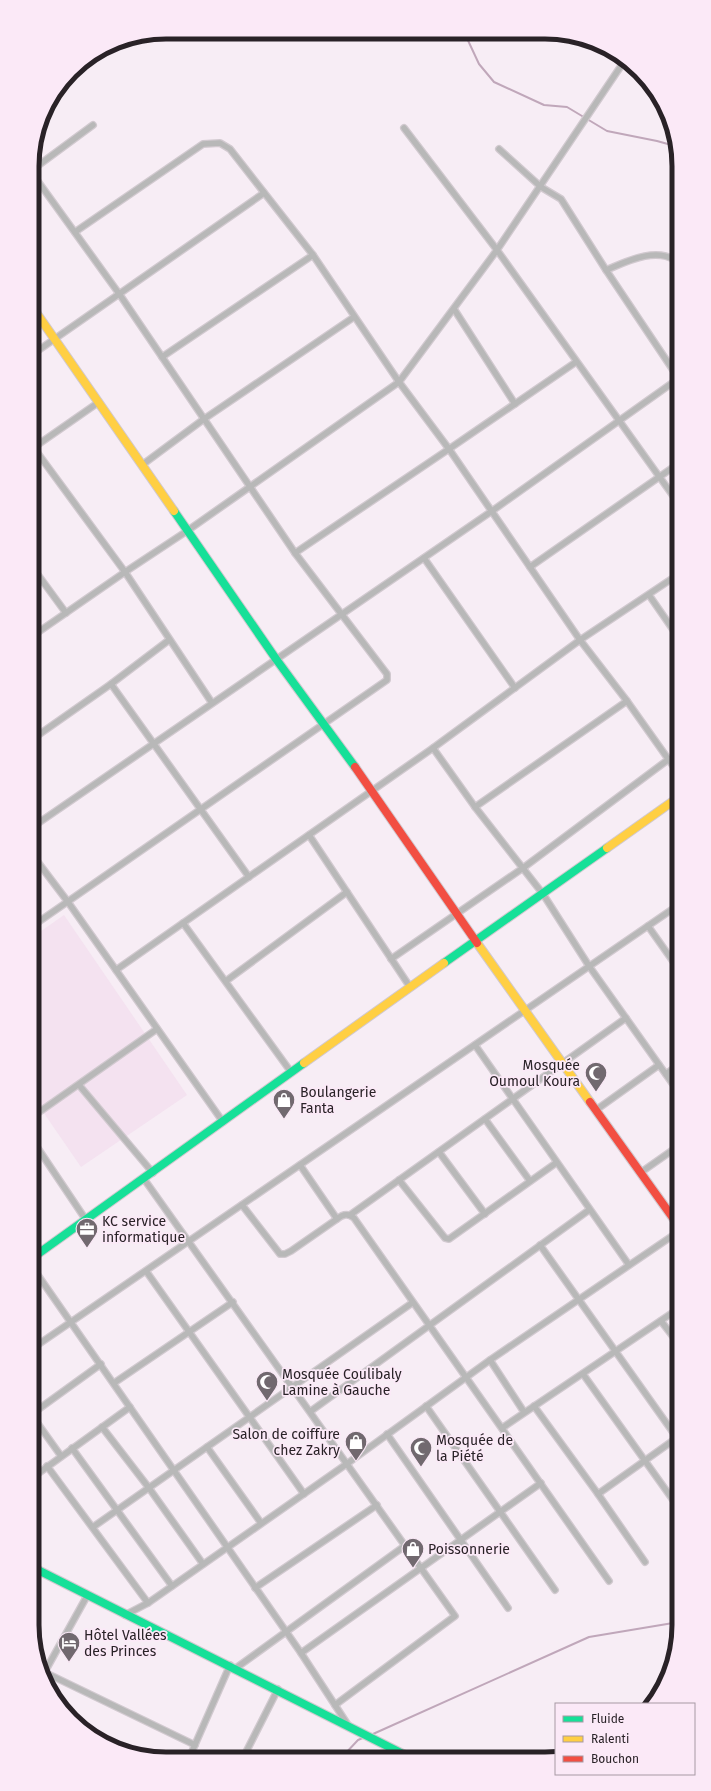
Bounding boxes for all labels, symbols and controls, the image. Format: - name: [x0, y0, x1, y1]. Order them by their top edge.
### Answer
- place label: Mosquée Oumoul Koura: [489, 1057, 580, 1090]
- mosque icon: Mosquée Oumoul Koura: [583, 1060, 609, 1093]
- place label: Boulangerie Fanta: [300, 1084, 376, 1117]
- shop icon: Boulangerie Fanta: [271, 1087, 297, 1120]
- place label: KC service informatique: [102, 1213, 185, 1246]
- office icon: KC service informatique: [74, 1216, 100, 1249]
- place label: Mosquée Coulibaly Lamine à Gauche: [282, 1366, 402, 1399]
- mosque icon: Mosquée Coulibaly Lamine à Gauche: [254, 1369, 280, 1402]
- place label: Salon de coiffure chez Zakry: [232, 1426, 340, 1459]
- shop icon: Salon de coiffure chez Zakry: [343, 1429, 369, 1462]
- place label: Mosquée de la Piété: [436, 1432, 513, 1465]
- mosque icon: Mosquée de la Piété: [408, 1435, 434, 1468]
- shop icon: Poissonnerie: [400, 1536, 426, 1569]
- place label: Poissonnerie: [428, 1541, 510, 1558]
- place label: Hôtel Vallées des Princes: [84, 1627, 167, 1660]
- hotel icon: Hôtel Vallées des Princes: [56, 1630, 82, 1663]
- legend: [555, 1703, 695, 1775]
- text: Fluide: [591, 1712, 624, 1726]
- text: Ralenti: [591, 1732, 629, 1746]
- text: Bouchon: [591, 1752, 639, 1766]

